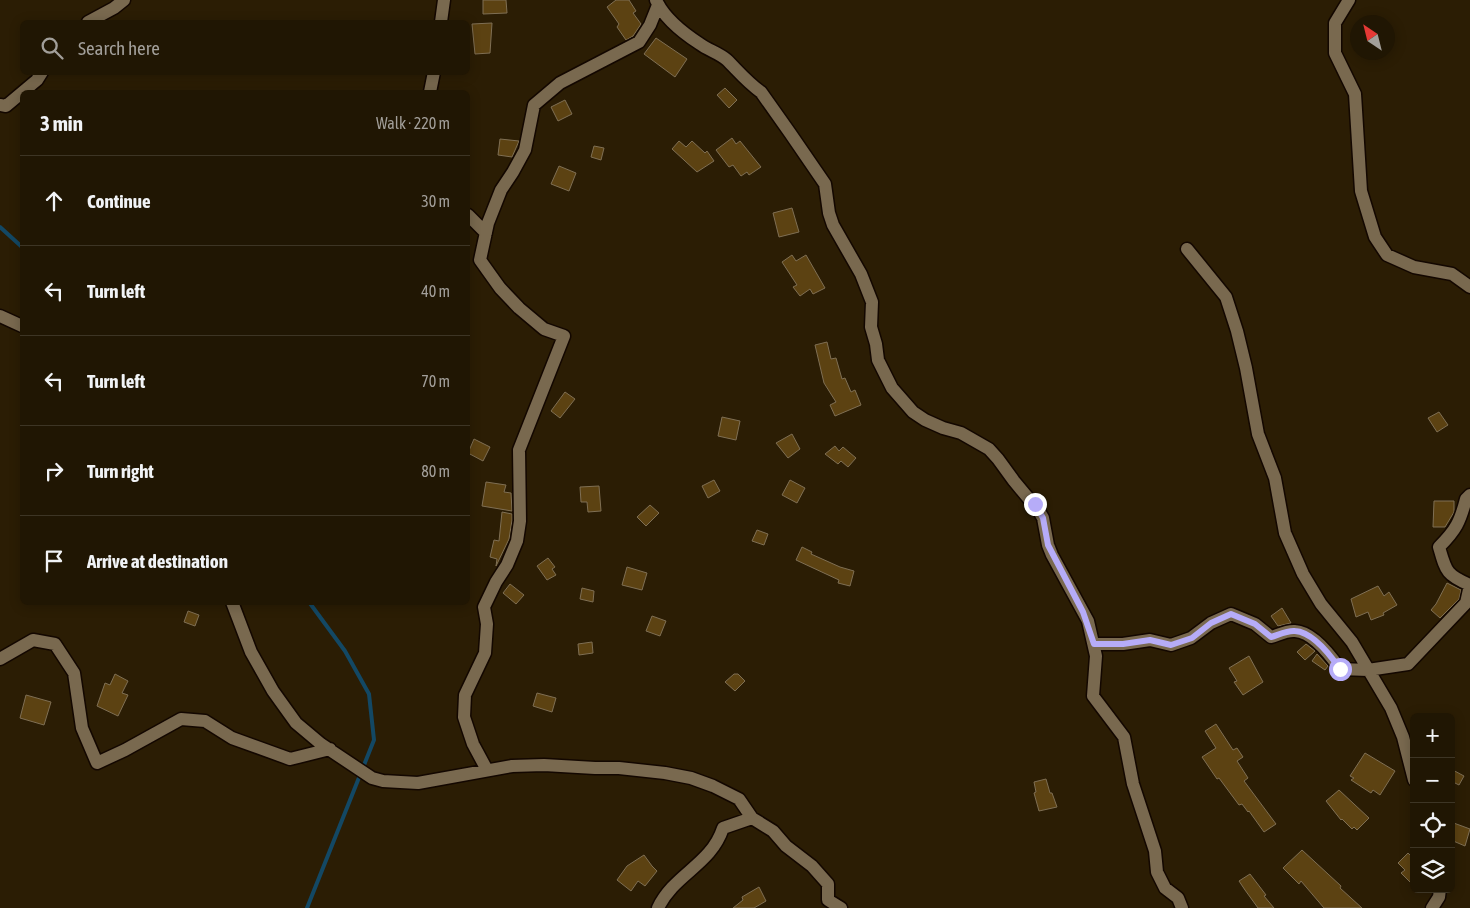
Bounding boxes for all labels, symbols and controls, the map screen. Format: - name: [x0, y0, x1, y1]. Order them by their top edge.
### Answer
- north arrow: [1350, 15, 1395, 60]
- search box: [20, 20, 470, 75]
- icon: search: [38, 34, 66, 62]
- text: Search here: [78, 37, 160, 59]
- text: 3 min: [40, 111, 83, 135]
- text: Walk · 220 m: [376, 114, 450, 132]
- icon: ahead: [40, 187, 68, 215]
- text: Continue: [87, 190, 151, 212]
- text: 30 m: [421, 192, 450, 210]
- icon: left: [40, 277, 68, 305]
- text: Turn left: [87, 280, 145, 302]
- text: 40 m: [421, 282, 450, 300]
- icon: left: [40, 367, 68, 395]
- text: Turn left: [87, 370, 145, 392]
- text: 70 m: [421, 372, 450, 390]
- icon: right: [40, 457, 68, 485]
- text: Turn right: [87, 460, 154, 482]
- text: 80 m: [421, 462, 450, 480]
- route end: [1024, 493, 1047, 516]
- icon: arrive: [40, 547, 68, 575]
- text: Arrive at destination: [87, 550, 228, 572]
- route start: [1329, 658, 1352, 681]
- map controls: [1410, 713, 1455, 893]
- button: +: [1410, 713, 1455, 758]
- button: −: [1410, 758, 1455, 803]
- button: locate: [1410, 803, 1455, 848]
- button: layers: [1410, 848, 1455, 893]

